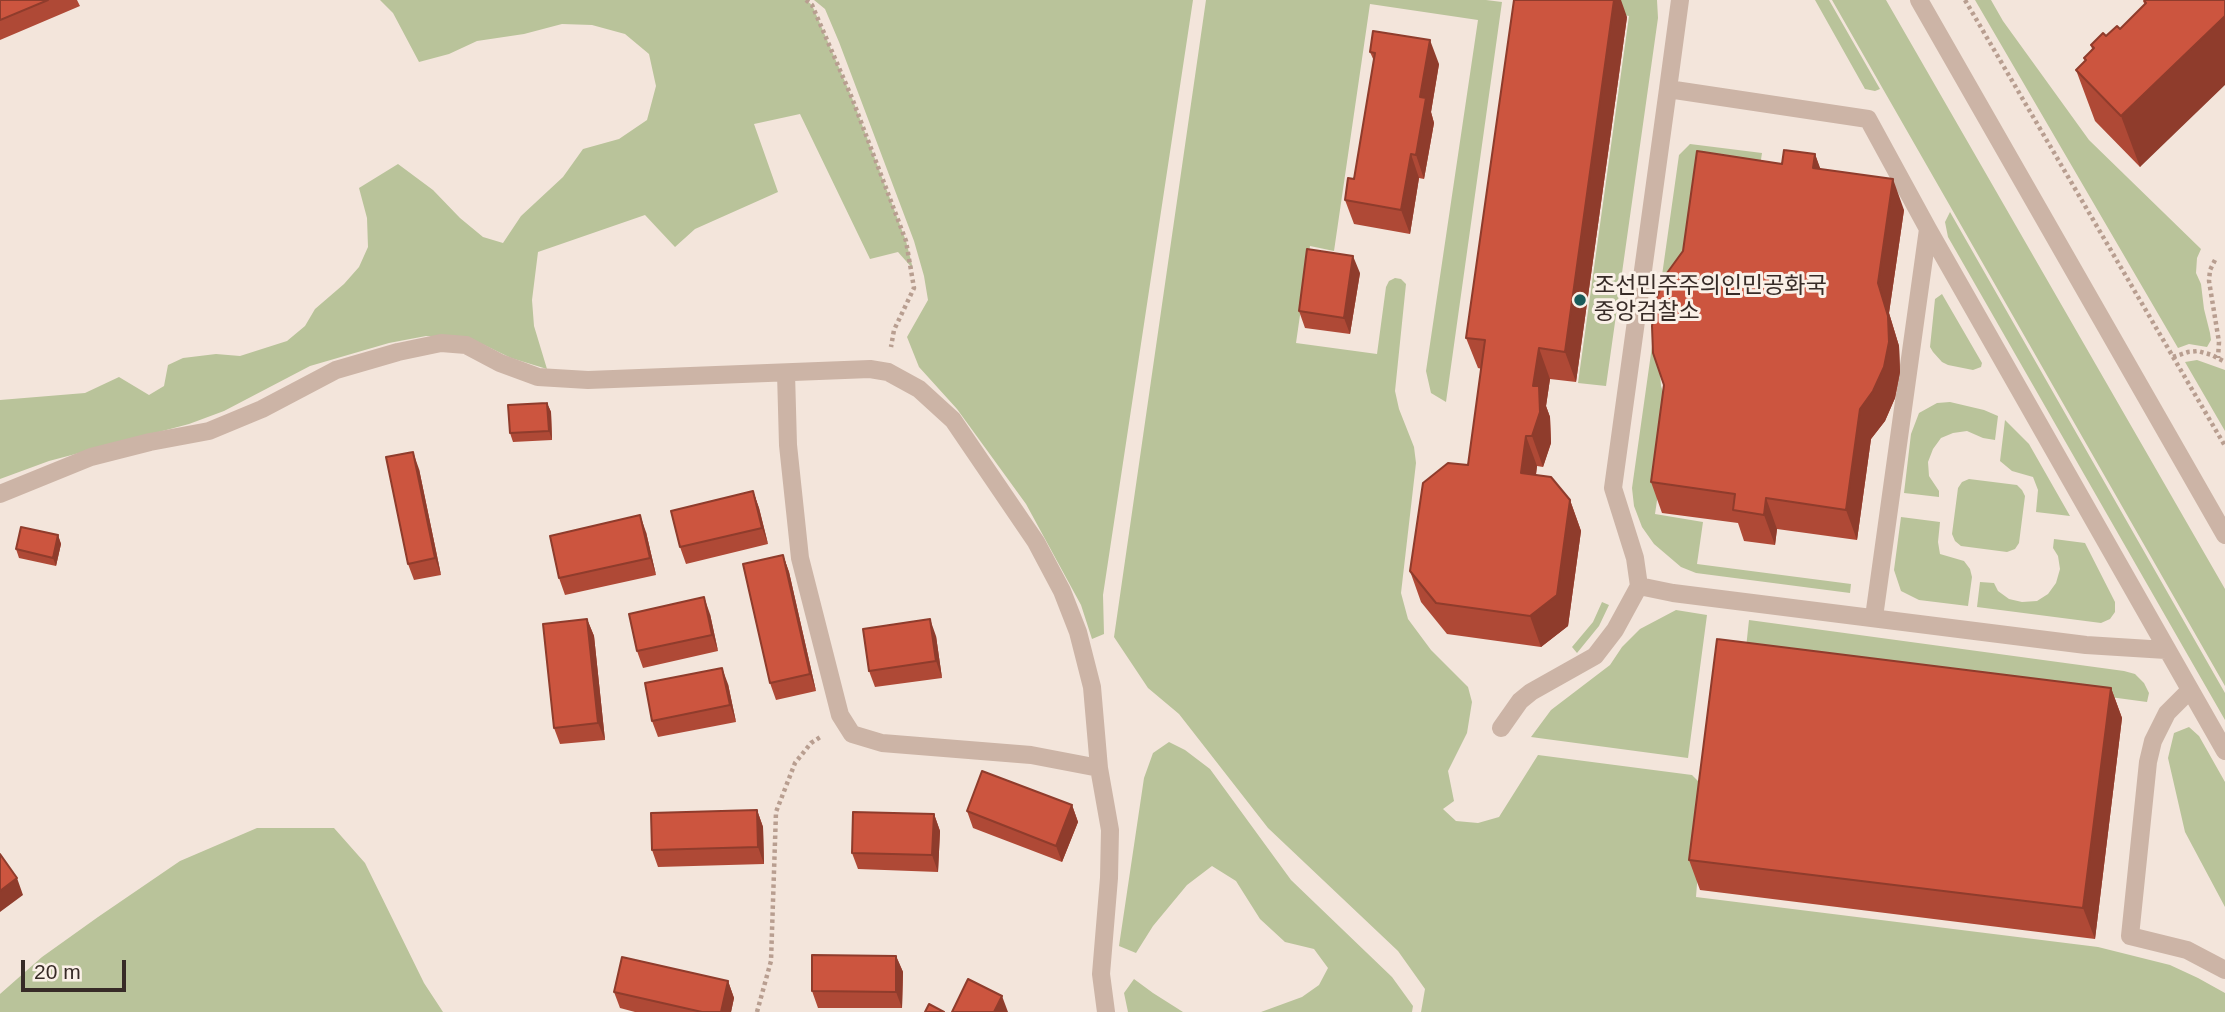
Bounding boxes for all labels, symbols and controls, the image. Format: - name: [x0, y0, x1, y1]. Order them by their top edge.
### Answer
- place label: 조선민주주의인민공화국 중앙검찰소: [1594, 273, 1827, 327]
- marker: 조선민주주의인민공화국 중앙검찰소: [1572, 292, 1588, 308]
- scale bar: [24, 946, 130, 990]
- text: 20 m: [34, 960, 81, 983]

